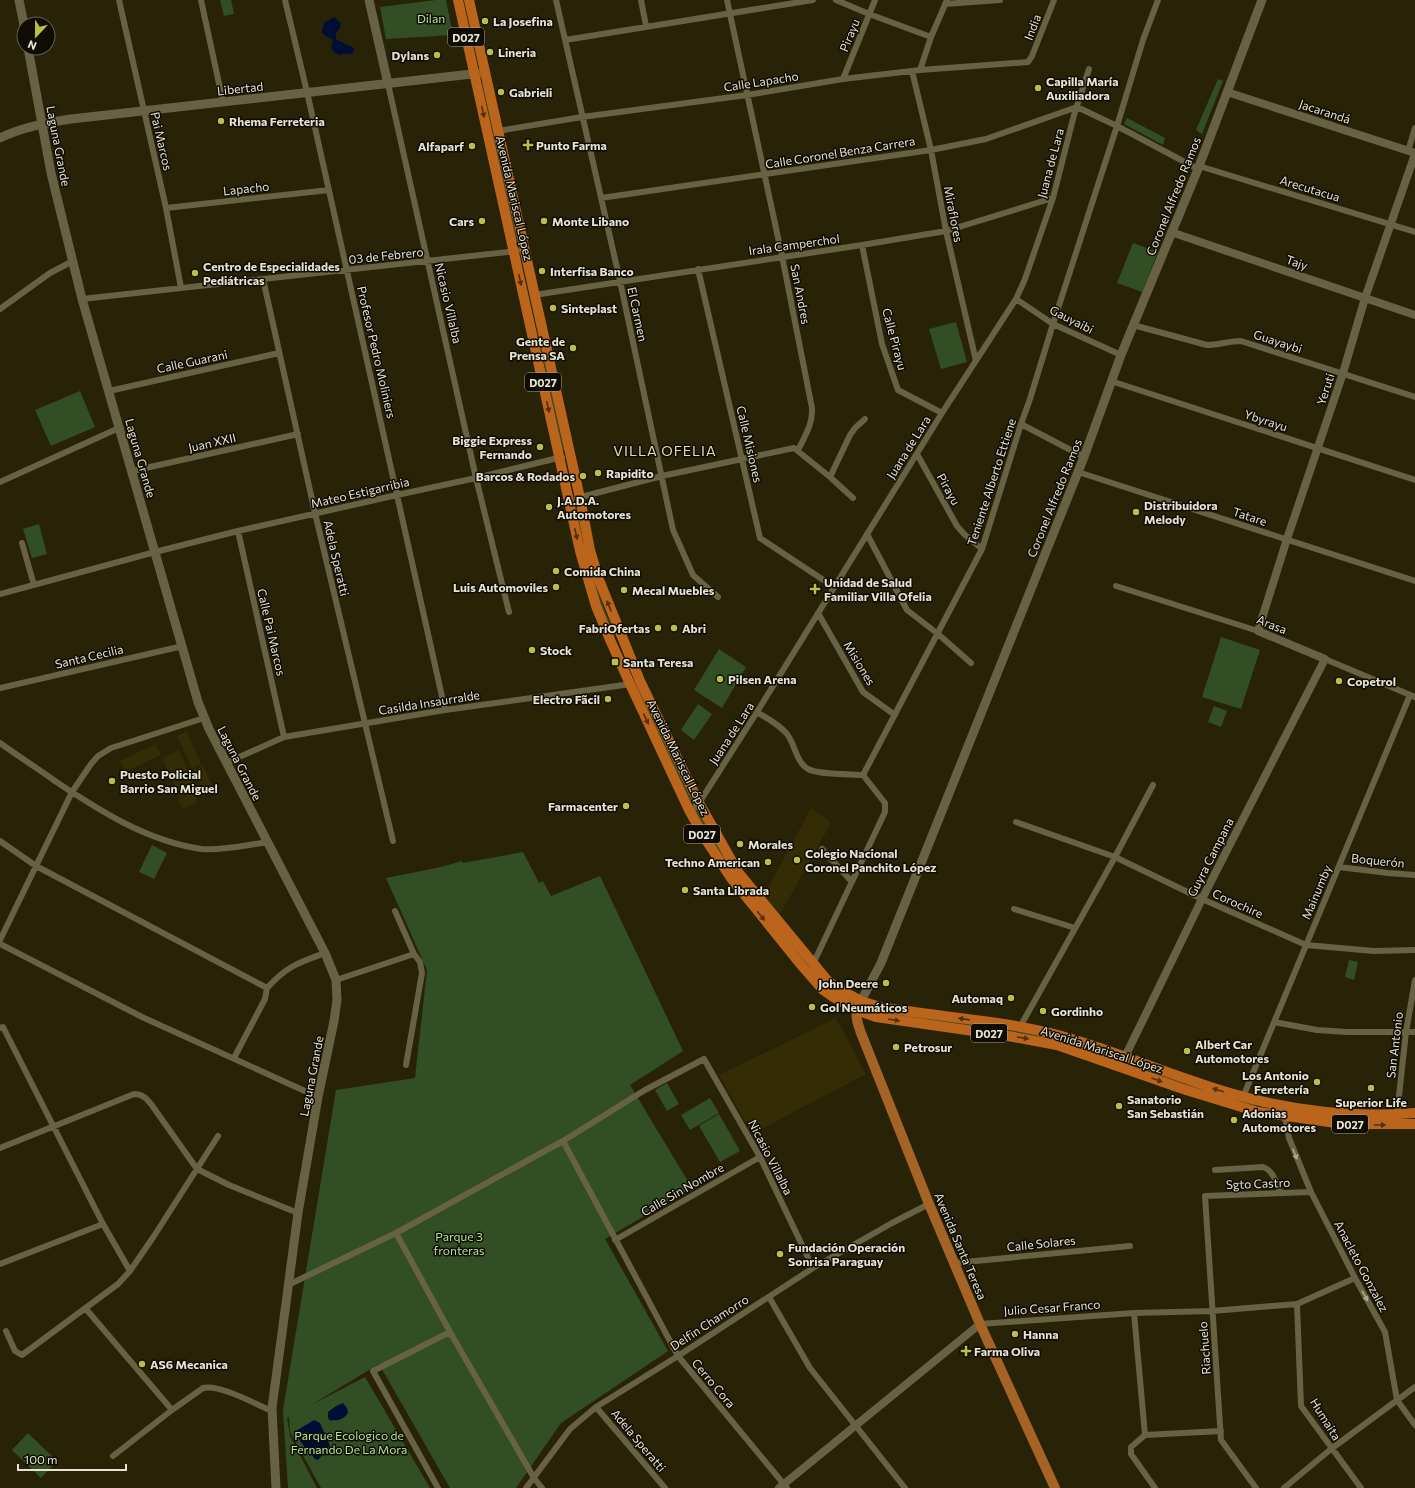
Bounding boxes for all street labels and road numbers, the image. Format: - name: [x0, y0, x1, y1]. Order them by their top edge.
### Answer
- street label: India: [1021, 12, 1043, 42]
- street label: Pirayu: [836, 16, 862, 54]
- road number: D027: [448, 28, 484, 46]
- street label: Calle Lapacho: [723, 68, 799, 94]
- street label: Libertad: [216, 79, 264, 97]
- street label: Jacarandá: [1297, 96, 1352, 127]
- street label: Laguna Grande: [44, 105, 74, 187]
- street label: Pai Marcos: [148, 110, 176, 172]
- street label: Juana de Lara: [1034, 127, 1067, 200]
- street label: Calle Coronel Benza Carrera: [764, 133, 916, 171]
- street label: Avenida Mariscal López: [494, 134, 536, 262]
- street label: Coronel Alfredo Ramos: [1143, 135, 1203, 257]
- street label: Arecutacua: [1278, 172, 1342, 204]
- street label: Lapacho: [222, 179, 270, 197]
- street label: Miraflores: [942, 185, 966, 243]
- street label: Irala Camperchol: [748, 231, 840, 257]
- street label: 03 de Febrero: [348, 244, 424, 266]
- street label: Tajy: [1284, 252, 1310, 272]
- street label: Nicasio Villalba: [433, 261, 465, 345]
- street label: San Andres: [788, 263, 814, 325]
- street label: Profesor Pedro Moliniers: [355, 284, 399, 420]
- street label: El Carmen: [625, 285, 651, 343]
- street label: Gauyaibi: [1048, 302, 1096, 336]
- street label: Calle Pirayu: [880, 306, 910, 372]
- street label: Guayaybi: [1252, 327, 1304, 355]
- street label: Calle Guarani: [155, 347, 229, 375]
- street label: Yeruti: [1313, 371, 1337, 407]
- road number: D027: [525, 373, 561, 391]
- street label: Calle Misiones: [734, 404, 766, 484]
- street label: Ybyrayu: [1243, 406, 1289, 434]
- street label: Juana de Lara: [883, 413, 934, 482]
- street label: Laguna Grande: [123, 417, 159, 499]
- street label: Teniente Alberto Ettiene: [964, 417, 1018, 547]
- street label: Juan XXII: [187, 430, 237, 455]
- street label: Coronel Alfredo Ramos: [1024, 437, 1084, 559]
- street label: Pirayu: [935, 471, 963, 507]
- street label: Mateo Estigarribia: [309, 474, 411, 510]
- street label: Tatare: [1231, 504, 1269, 528]
- street label: Adela Speratti: [321, 519, 353, 597]
- street label: Calle Pai Marcos: [255, 587, 289, 677]
- street label: Arasa: [1255, 612, 1289, 636]
- street label: Misiones: [841, 638, 879, 688]
- street label: Santa Cecilia: [53, 641, 125, 671]
- street label: Casilda Insaurralde: [377, 687, 481, 717]
- street label: Avenida Mariscal López: [645, 697, 713, 817]
- street label: Juana de Lara: [706, 699, 757, 767]
- street label: Laguna Grande: [215, 723, 265, 803]
- street label: Guyra Campana: [1184, 815, 1236, 899]
- road number: D027: [684, 825, 720, 843]
- street label: Boquerón: [1351, 850, 1405, 870]
- street label: Mainumby: [1298, 863, 1334, 921]
- street label: Corochire: [1211, 886, 1265, 920]
- street label: San Antonio: [1383, 1011, 1405, 1079]
- street label: Avenida Mariscal López: [1039, 1023, 1165, 1075]
- road number: D027: [971, 1024, 1007, 1042]
- street label: Laguna Grande: [296, 1035, 326, 1117]
- road number: D027: [1332, 1115, 1368, 1133]
- street label: Nicasio Villalba: [746, 1117, 796, 1197]
- street label: Calle Sin Nombre: [638, 1160, 726, 1218]
- street label: Sgto Castro: [1226, 1175, 1290, 1191]
- street label: Avenida Santa Teresa: [932, 1190, 990, 1302]
- street label: Anacleto Gonzalez: [1332, 1218, 1392, 1314]
- street label: Calle Solares: [1006, 1232, 1076, 1254]
- street label: Delfin Chamorro: [667, 1291, 751, 1353]
- street label: Julio Cesar Franco: [1003, 1297, 1101, 1318]
- street label: Riachuelo: [1195, 1321, 1213, 1375]
- street label: Cerro Cora: [689, 1356, 739, 1410]
- street label: Humaita: [1308, 1395, 1344, 1443]
- street label: Adela Speratti: [609, 1406, 669, 1474]

